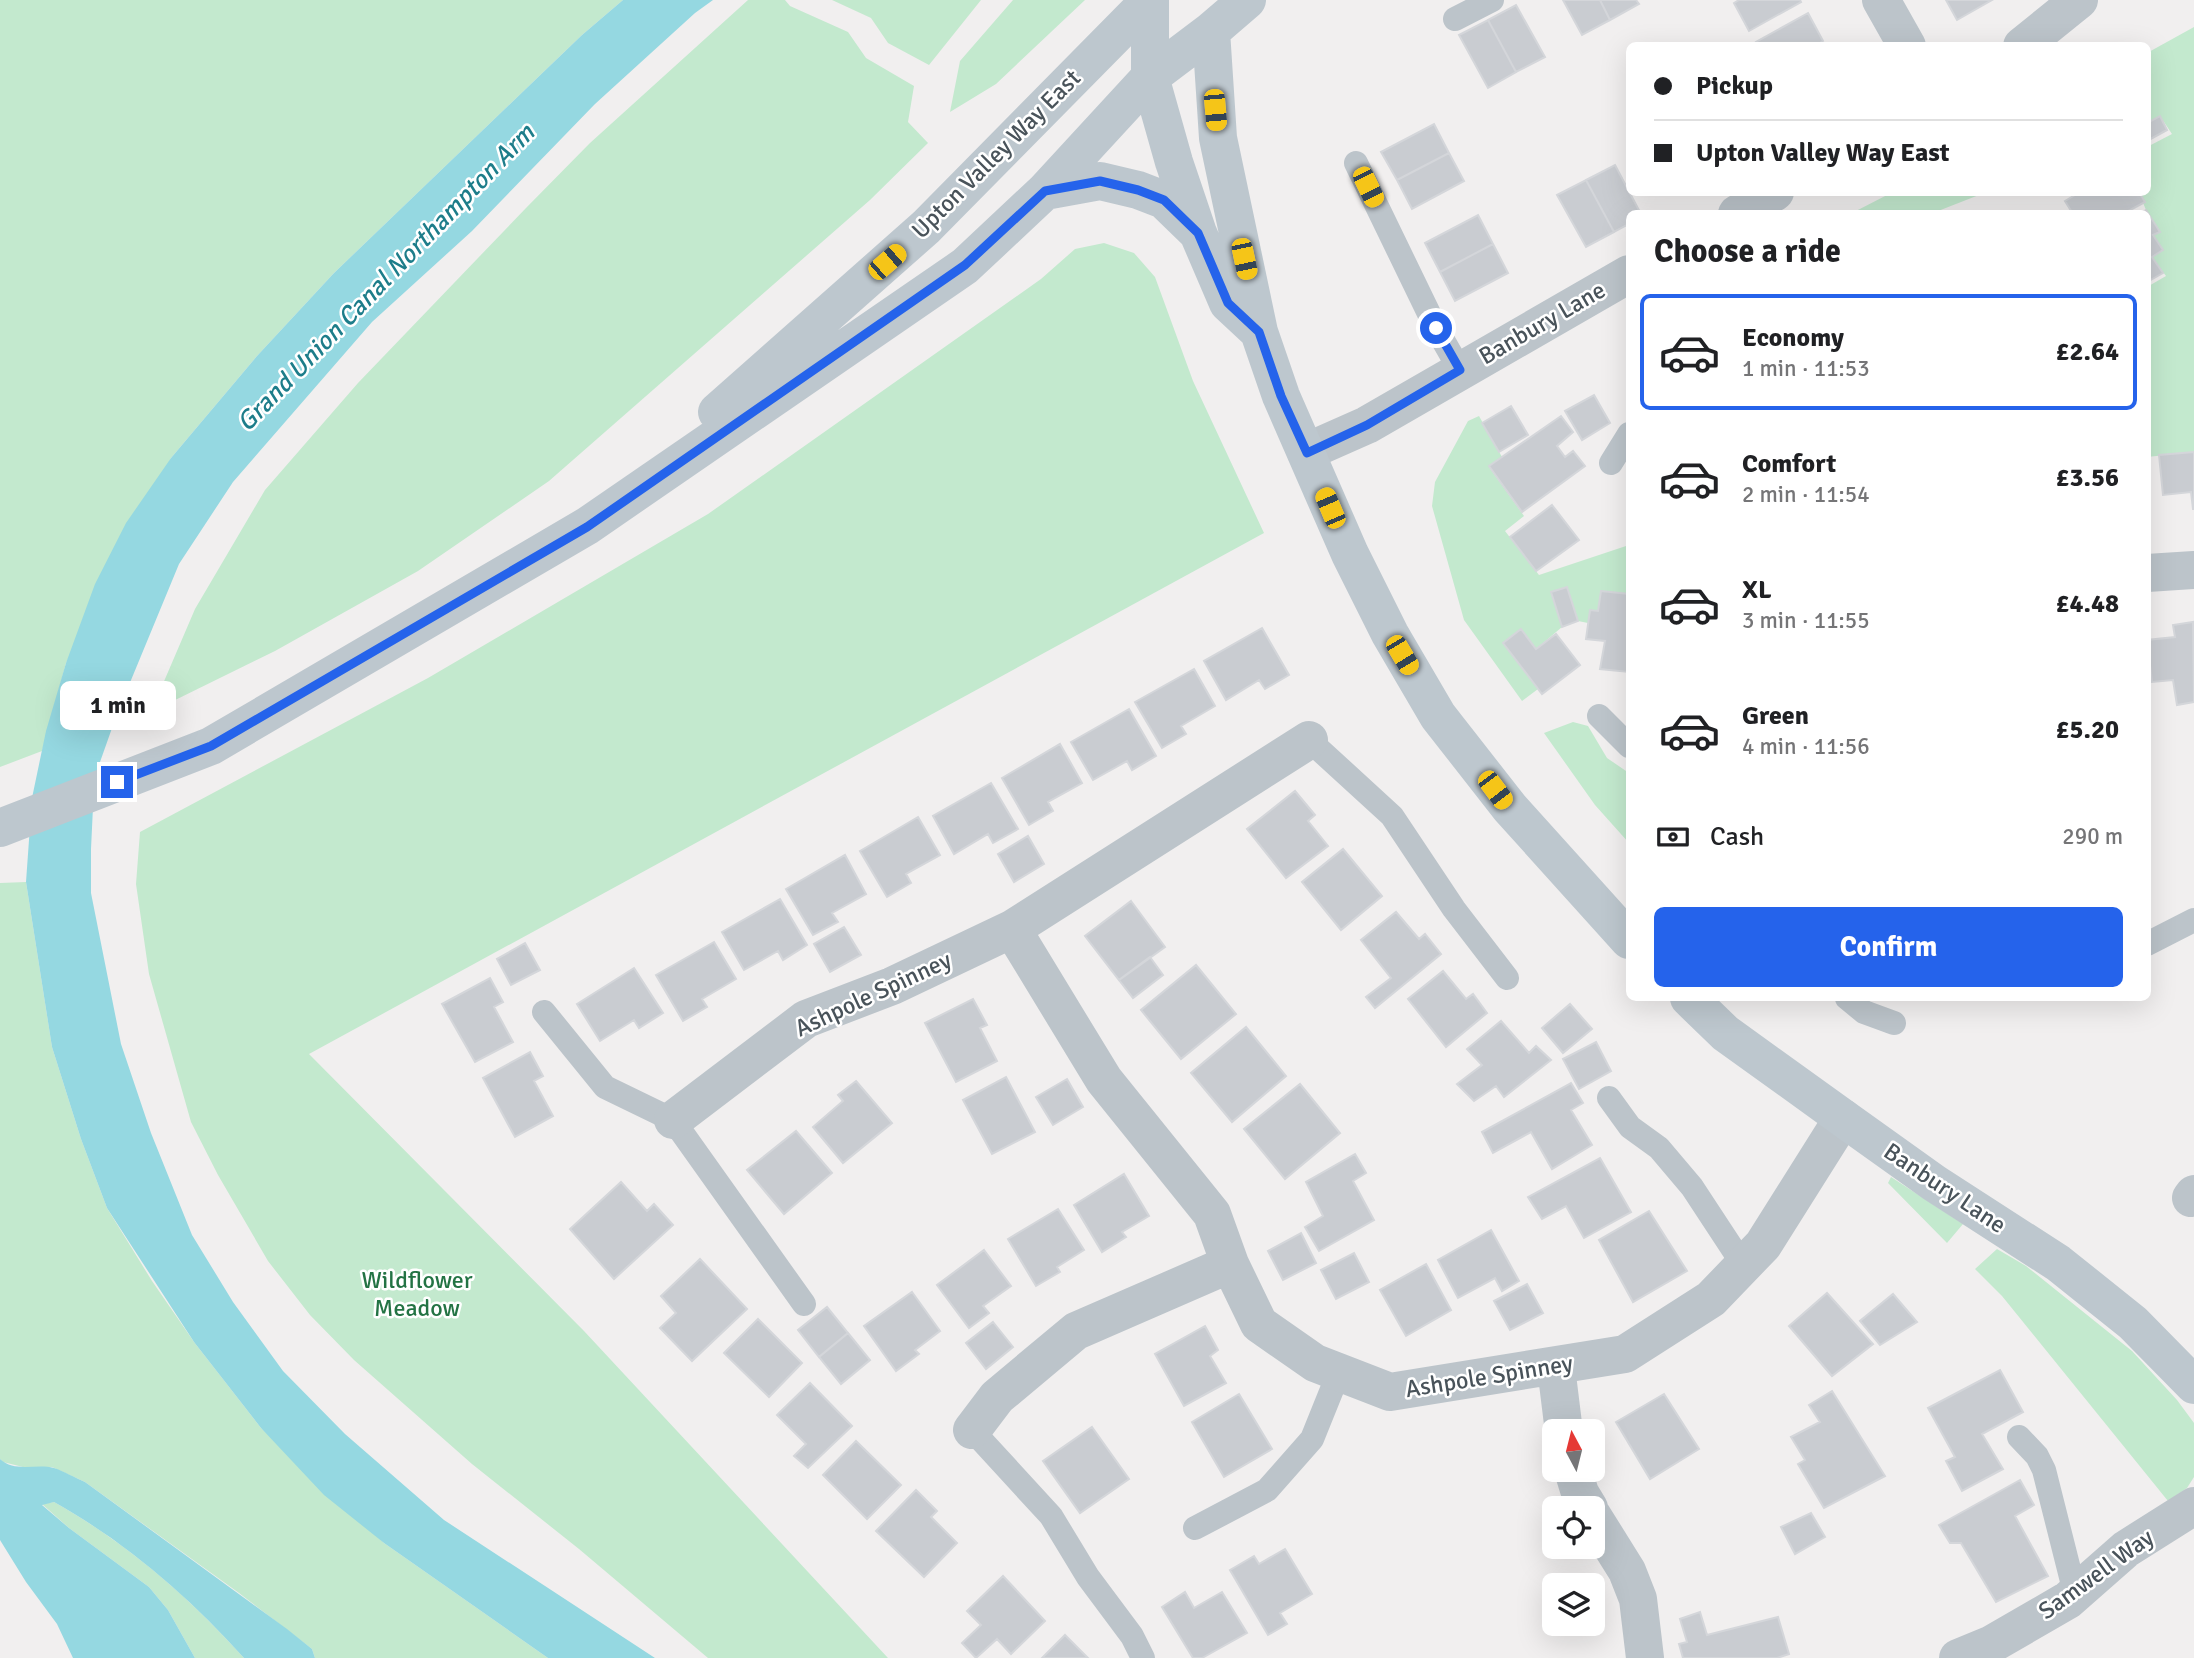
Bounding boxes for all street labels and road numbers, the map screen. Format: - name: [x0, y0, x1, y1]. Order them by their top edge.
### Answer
- street label: Upton Valley Way East: [905, 63, 1087, 245]
- street label: Banbury Lane: [1473, 275, 1611, 371]
- street label: Ashpole Spinney: [790, 945, 956, 1043]
- street label: Banbury Lane: [1878, 1136, 2012, 1240]
- street label: Ashpole Spinney: [1403, 1348, 1575, 1404]
- street label: Samwell Way: [2033, 1522, 2159, 1626]

